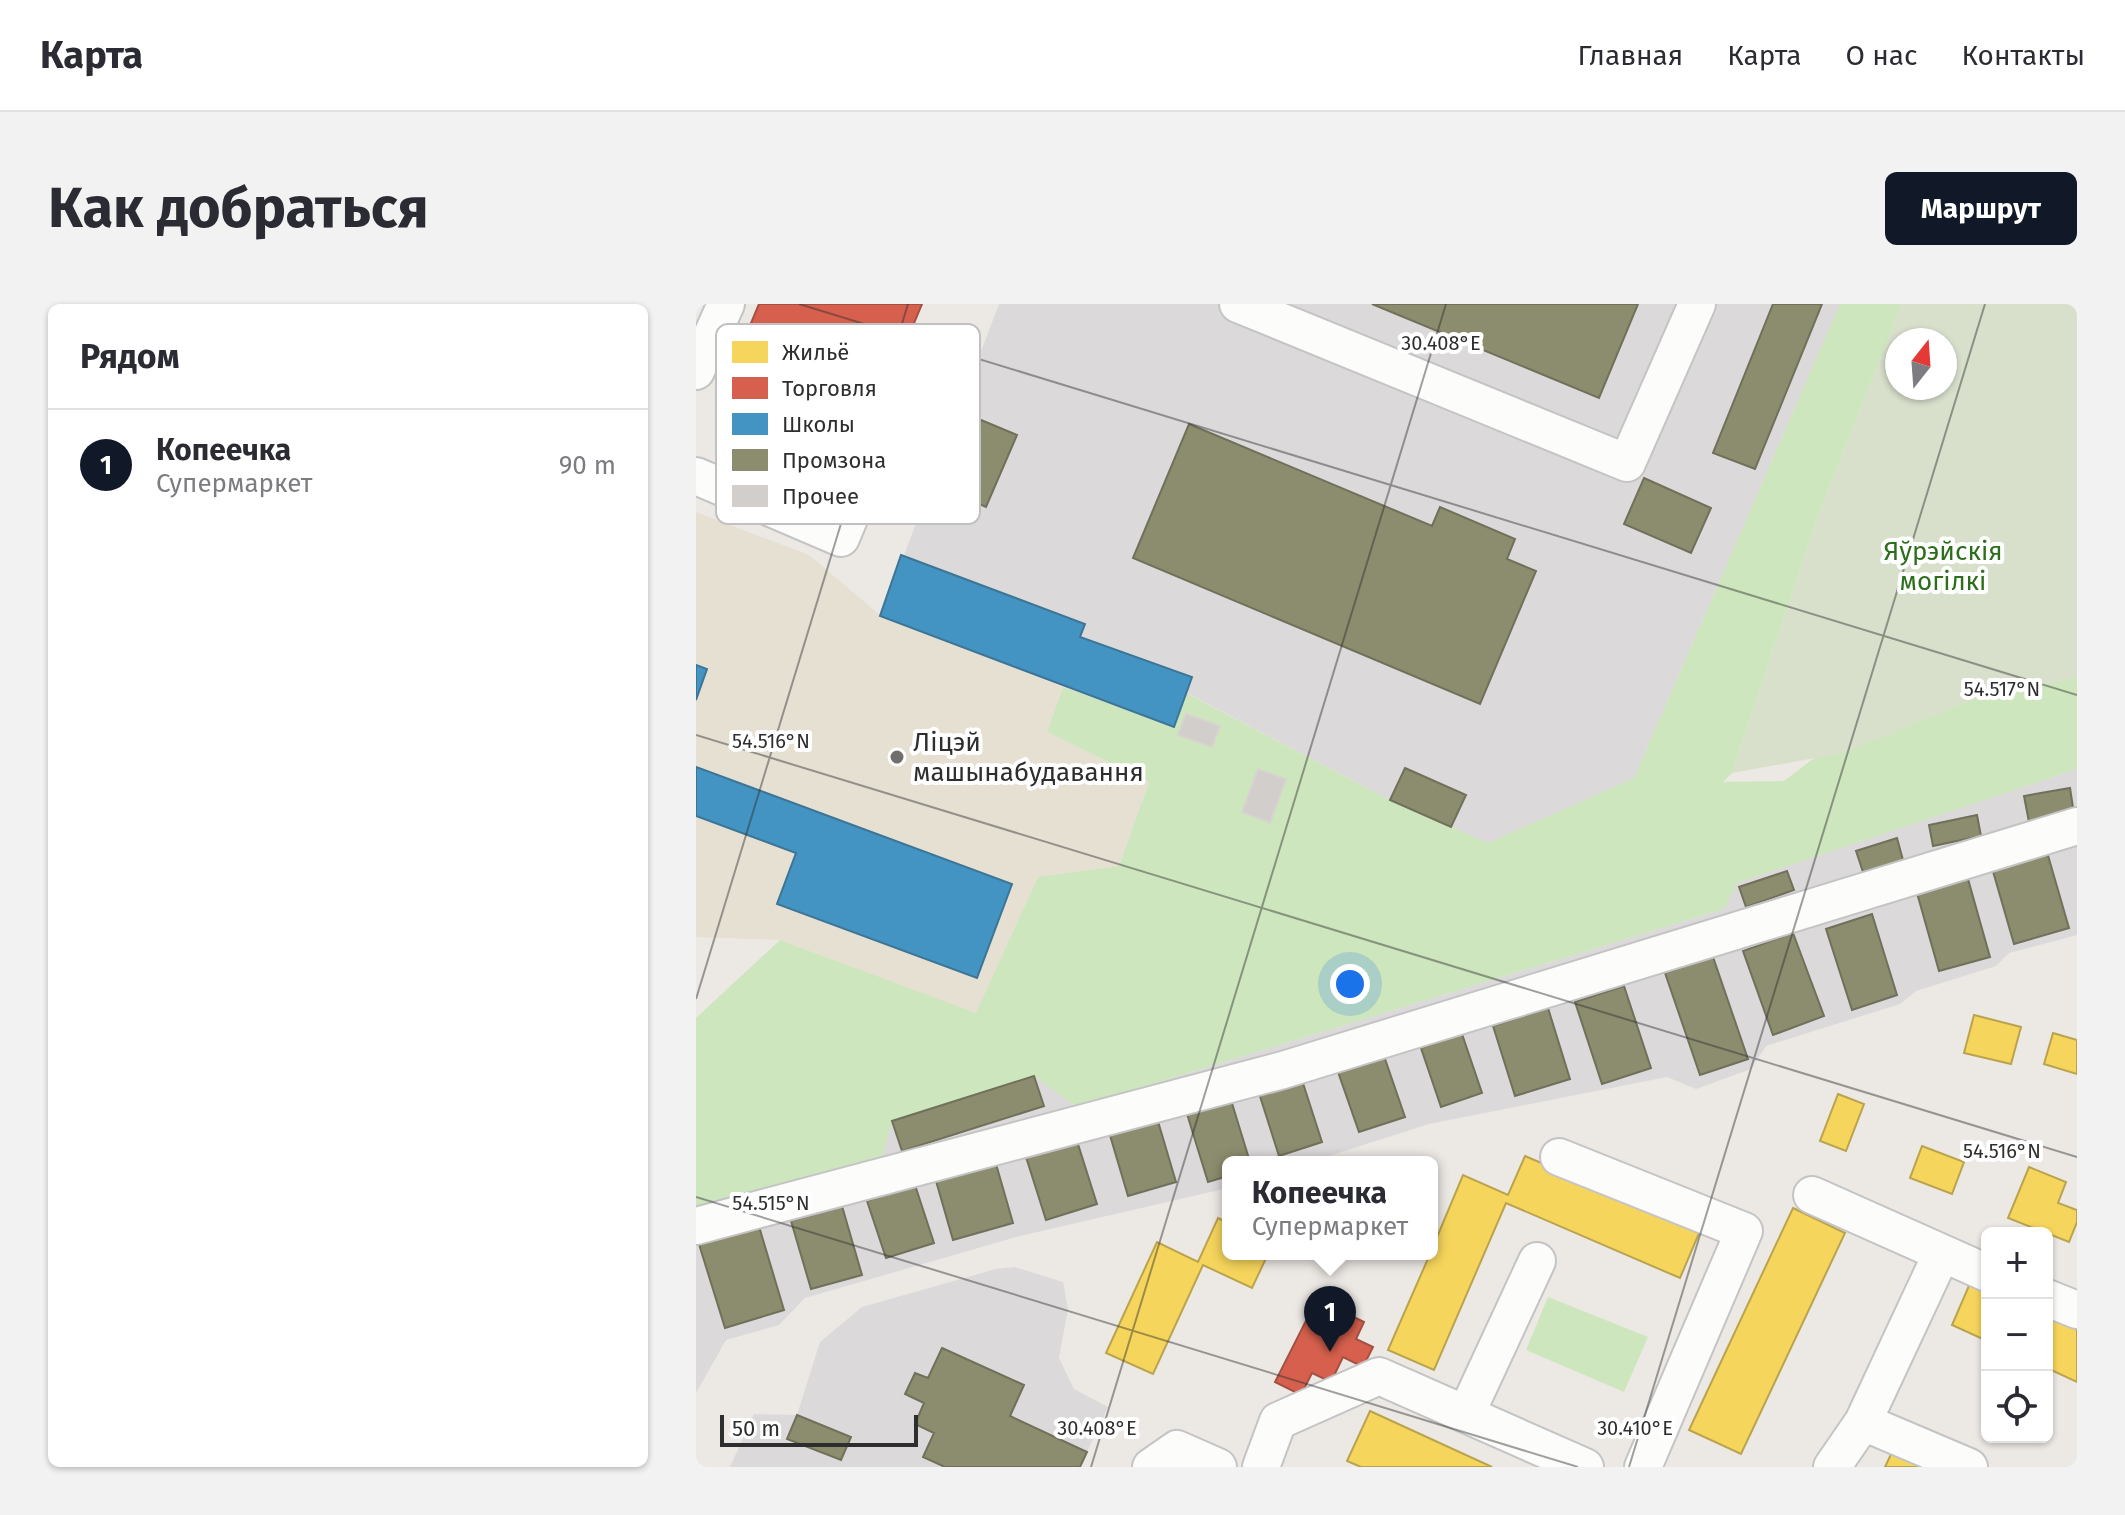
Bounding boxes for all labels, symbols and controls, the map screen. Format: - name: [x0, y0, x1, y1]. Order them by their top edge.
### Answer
- text: Карта: [40, 32, 143, 78]
- text: Главная: [1577, 39, 1683, 72]
- text: Карта: [1727, 39, 1801, 72]
- text: О нас: [1845, 39, 1917, 72]
- text: Контакты: [1961, 39, 2085, 72]
- button: Маршрут: [1885, 172, 2077, 245]
- text: Как добраться: [48, 175, 429, 242]
- legend: [716, 324, 980, 524]
- north arrow: [1885, 328, 1957, 400]
- text: 30.408°E: [1401, 331, 1481, 355]
- text: Рядом: [80, 336, 179, 377]
- text: Жильё: [782, 339, 849, 366]
- text: Торговля: [782, 375, 877, 402]
- text: Школы: [782, 411, 855, 438]
- text: Копеечка: [156, 432, 291, 468]
- text: Промзона: [782, 447, 886, 474]
- text: 1: [100, 450, 112, 481]
- text: 90 m: [559, 450, 616, 481]
- text: Супермаркет: [156, 468, 313, 499]
- text: Прочее: [782, 483, 859, 510]
- park label: Яўрэйскія могілкі: [1883, 536, 2003, 597]
- text: 54.517°N: [1964, 677, 2040, 701]
- place label: Ліцэй машынабудавання: [913, 727, 1144, 788]
- text: 54.516°N: [732, 729, 810, 753]
- marker: Ліцэй машынабудавання: [888, 748, 906, 766]
- your location: [1330, 964, 1370, 1004]
- text: 54.516°N: [1963, 1139, 2041, 1163]
- popup: [1222, 1156, 1438, 1260]
- text: Копеечка: [1252, 1175, 1387, 1211]
- text: 54.515°N: [732, 1191, 810, 1215]
- text: Супермаркет: [1252, 1211, 1408, 1242]
- map controls: [1981, 1227, 2053, 1443]
- button: +: [1981, 1227, 2053, 1299]
- pin: 1: [1304, 1286, 1356, 1352]
- button: −: [1981, 1299, 2053, 1371]
- button: locate: [1981, 1371, 2053, 1443]
- scale bar: [720, 1411, 918, 1447]
- text: 50 m: [732, 1415, 780, 1442]
- text: 30.408°E: [1057, 1416, 1137, 1440]
- text: 30.410°E: [1597, 1416, 1673, 1440]

